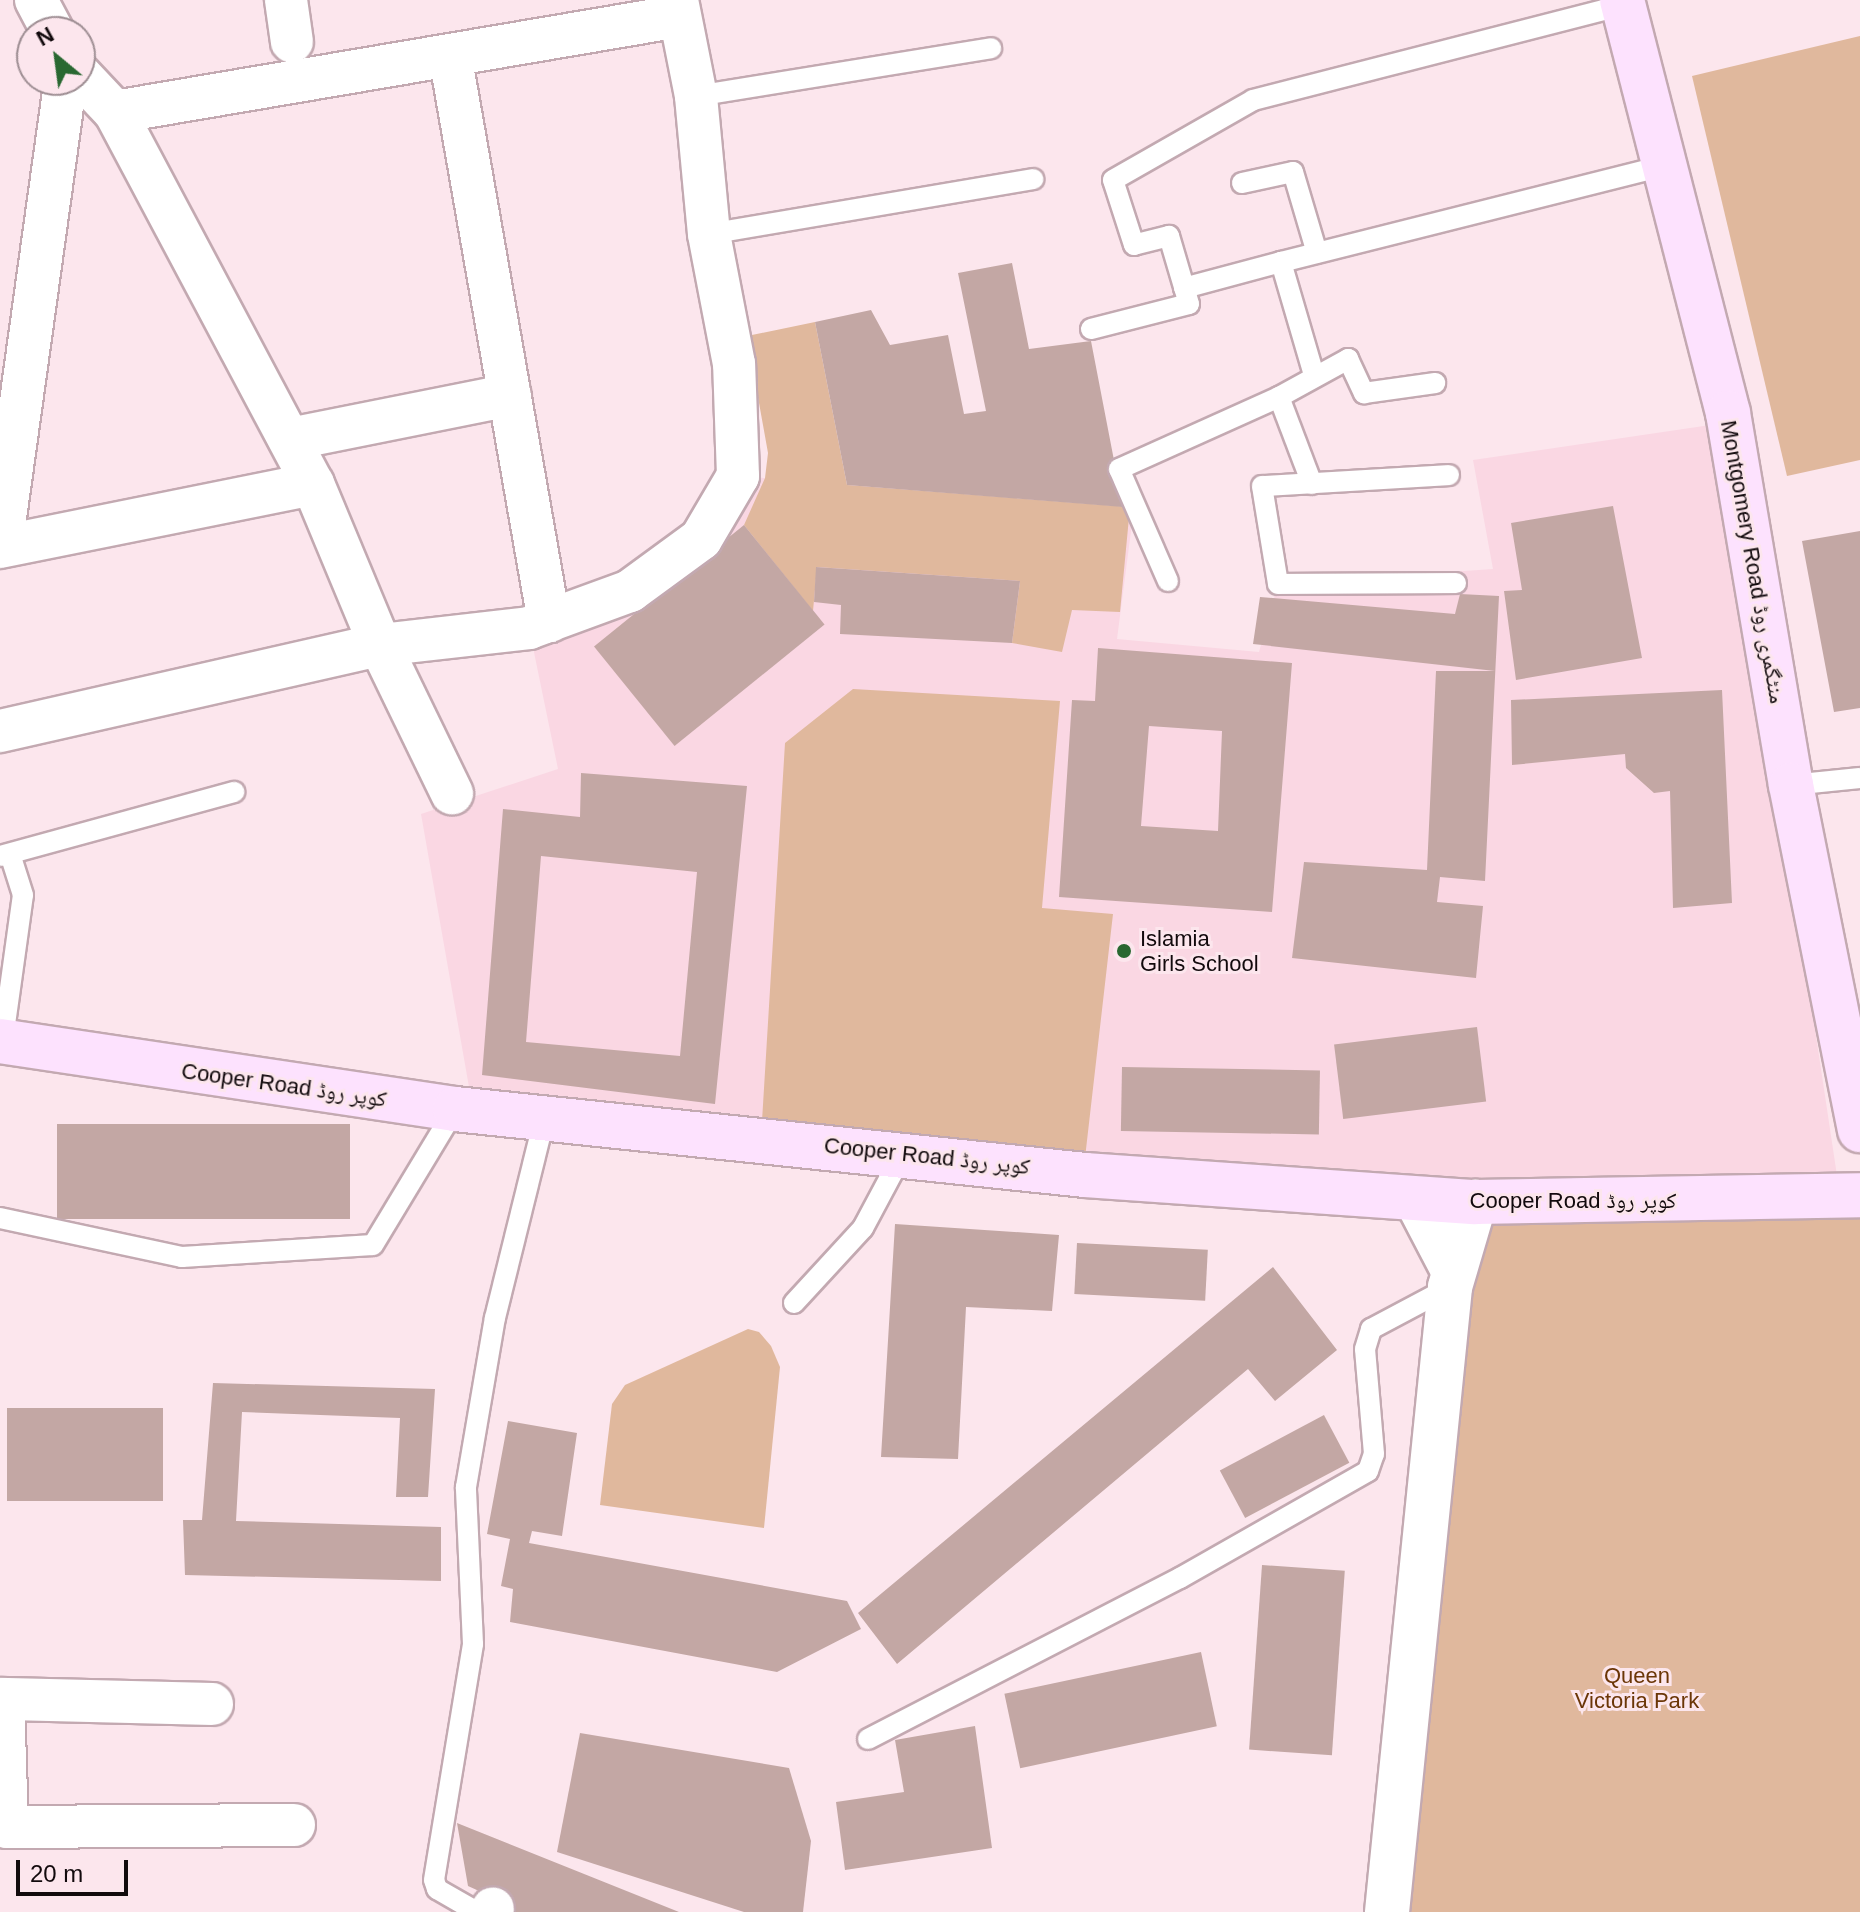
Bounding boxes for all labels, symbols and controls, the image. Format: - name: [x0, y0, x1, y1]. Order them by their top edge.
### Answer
- north arrow: [16, 16, 96, 96]
- text: N: [32, 22, 58, 51]
- street label: Montgomery Road منٹگمری روڈ: [1715, 418, 1791, 706]
- place label: Islamia Girls School: [1140, 925, 1259, 976]
- marker: Islamia Girls School: [1115, 942, 1133, 960]
- street label: Cooper Road کوپر روڈ: [180, 1058, 388, 1112]
- street label: Cooper Road کوپر روڈ: [823, 1132, 1031, 1180]
- street label: Cooper Road کوپر روڈ: [1470, 1188, 1676, 1214]
- park label: Queen Victoria Park: [1575, 1662, 1699, 1714]
- scale bar: [20, 1844, 132, 1894]
- text: 20 m: [30, 1860, 83, 1887]

